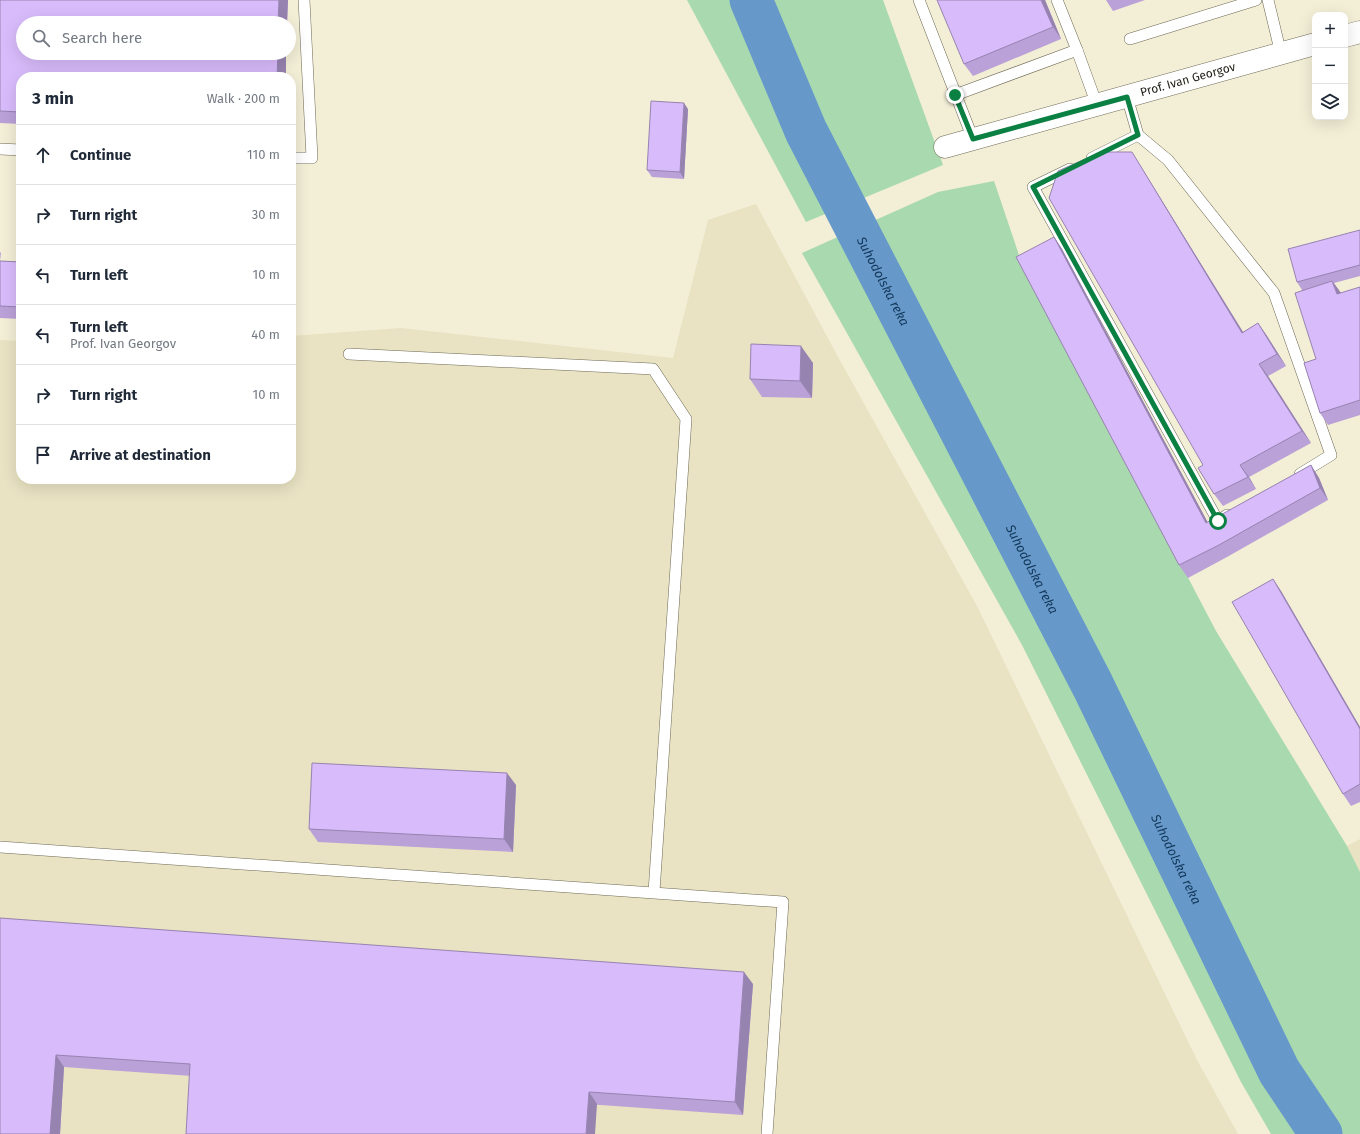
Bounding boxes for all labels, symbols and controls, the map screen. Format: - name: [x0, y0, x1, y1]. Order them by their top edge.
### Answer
- map controls: [1312, 12, 1348, 120]
- button: +: [1312, 12, 1348, 48]
- search box: [16, 16, 296, 60]
- icon: search: [30, 27, 52, 49]
- text: Search here: [62, 29, 142, 47]
- button: −: [1312, 48, 1348, 84]
- street label: Prof. Ivan Georgov: [1139, 59, 1237, 99]
- button: layers: [1312, 84, 1348, 120]
- route end: [946, 86, 964, 104]
- text: 3 min: [32, 88, 74, 109]
- text: Walk · 200 m: [207, 91, 280, 106]
- icon: ahead: [32, 144, 54, 166]
- text: Continue: [70, 146, 131, 164]
- text: 110 m: [247, 147, 280, 162]
- icon: right: [32, 204, 54, 226]
- text: Turn right: [70, 206, 137, 224]
- text: 30 m: [252, 207, 280, 222]
- water label: Suhodolska reka: [854, 233, 913, 328]
- icon: left: [32, 264, 54, 286]
- text: Turn left: [70, 266, 128, 284]
- text: 10 m: [253, 267, 280, 282]
- text: Turn left: [70, 318, 128, 336]
- icon: left: [32, 324, 54, 346]
- text: 40 m: [251, 327, 280, 342]
- text: Prof. Ivan Georgov: [70, 336, 176, 351]
- icon: right: [32, 384, 54, 406]
- text: Turn right: [70, 386, 137, 404]
- text: 10 m: [253, 387, 280, 402]
- icon: arrive: [32, 444, 54, 466]
- text: Arrive at destination: [70, 446, 211, 464]
- route start: [1209, 512, 1227, 530]
- water label: Suhodolska reka: [1003, 521, 1062, 616]
- water label: Suhodolska reka: [1148, 811, 1205, 906]

